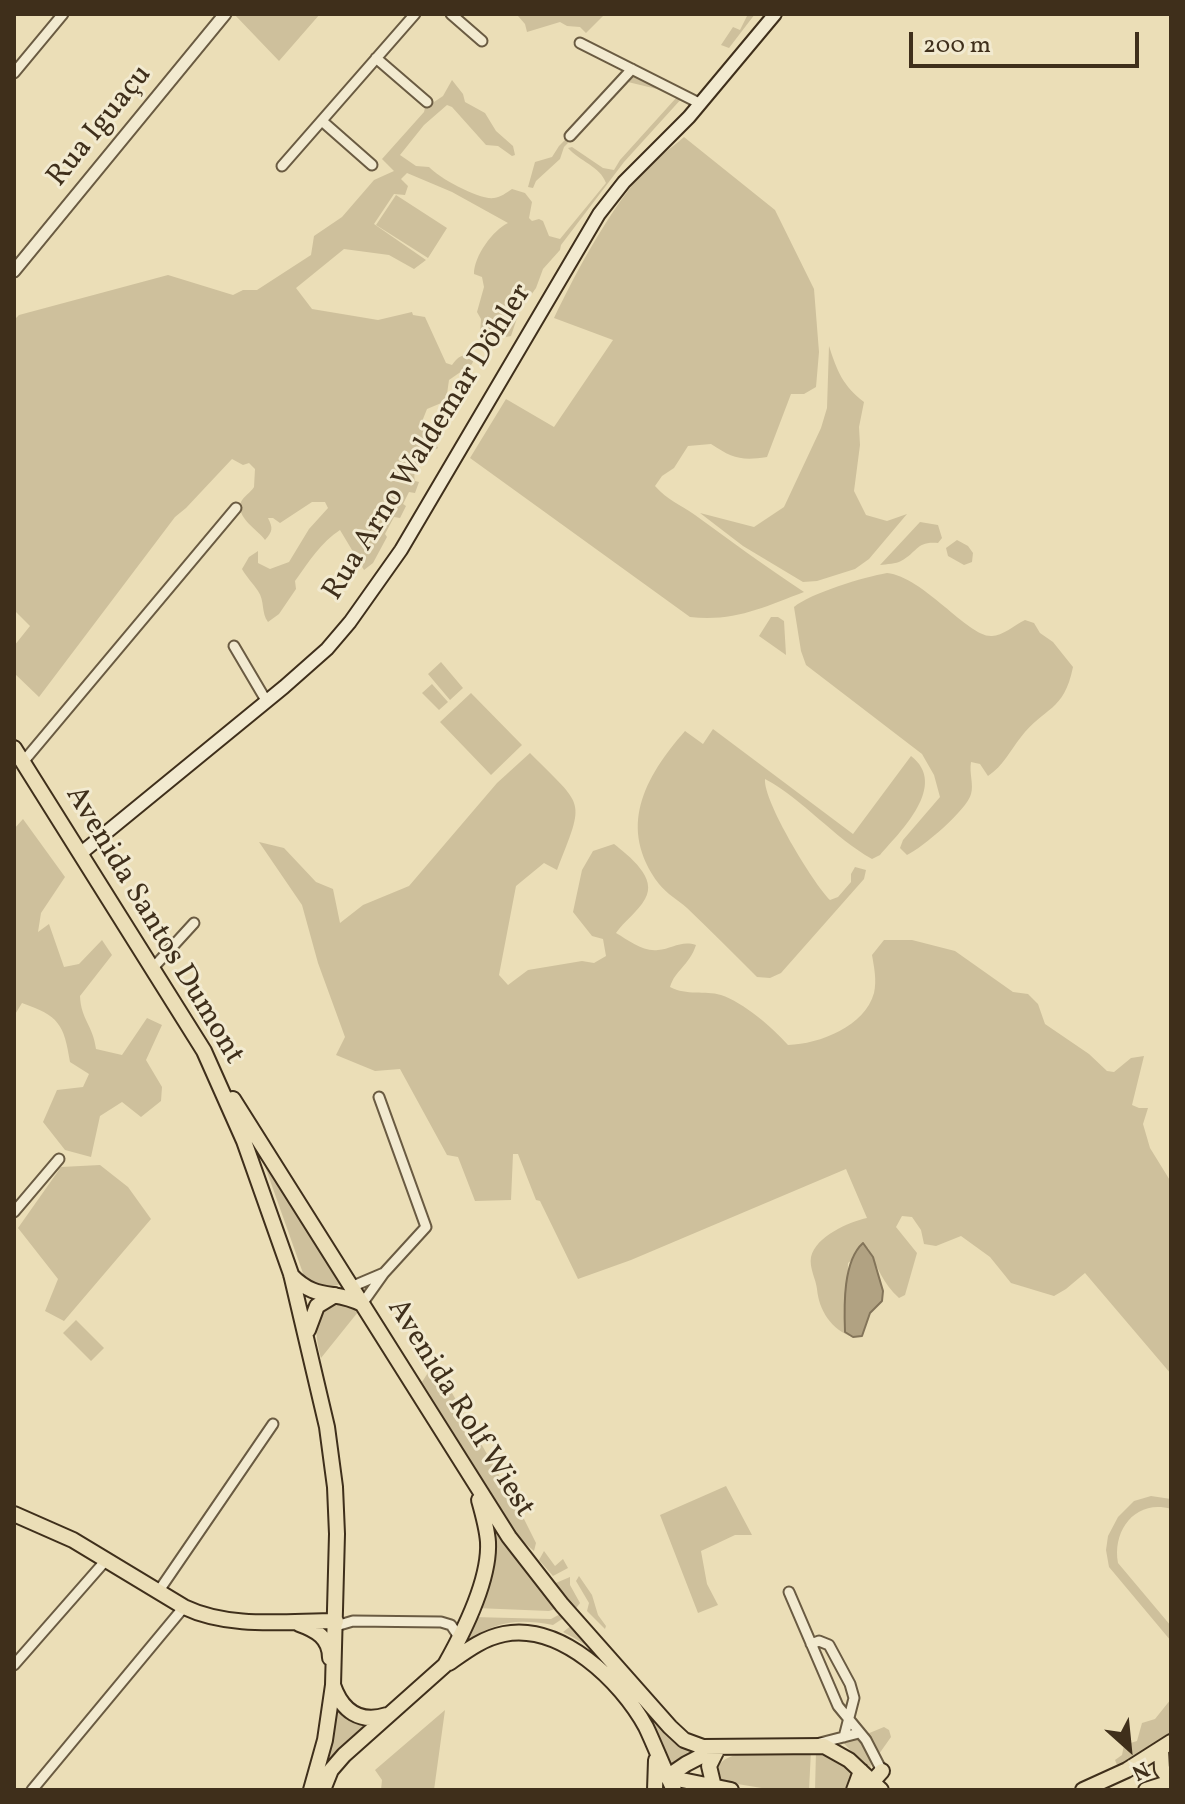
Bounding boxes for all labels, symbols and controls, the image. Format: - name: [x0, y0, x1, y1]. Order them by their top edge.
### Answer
- scale bar: [913, 16, 1143, 66]
- text: 200 m: [923, 29, 991, 63]
- street label: Rua Iguaçu: [41, 59, 161, 195]
- street label: Rua Arno Waldemar Döhler: [317, 278, 541, 608]
- street label: Avenida Santos Dumont: [56, 780, 250, 1072]
- street label: Avenida Rolf Wiest: [377, 1293, 541, 1525]
- north arrow: [1089, 1708, 1169, 1788]
- text: N: [1126, 1752, 1154, 1787]

